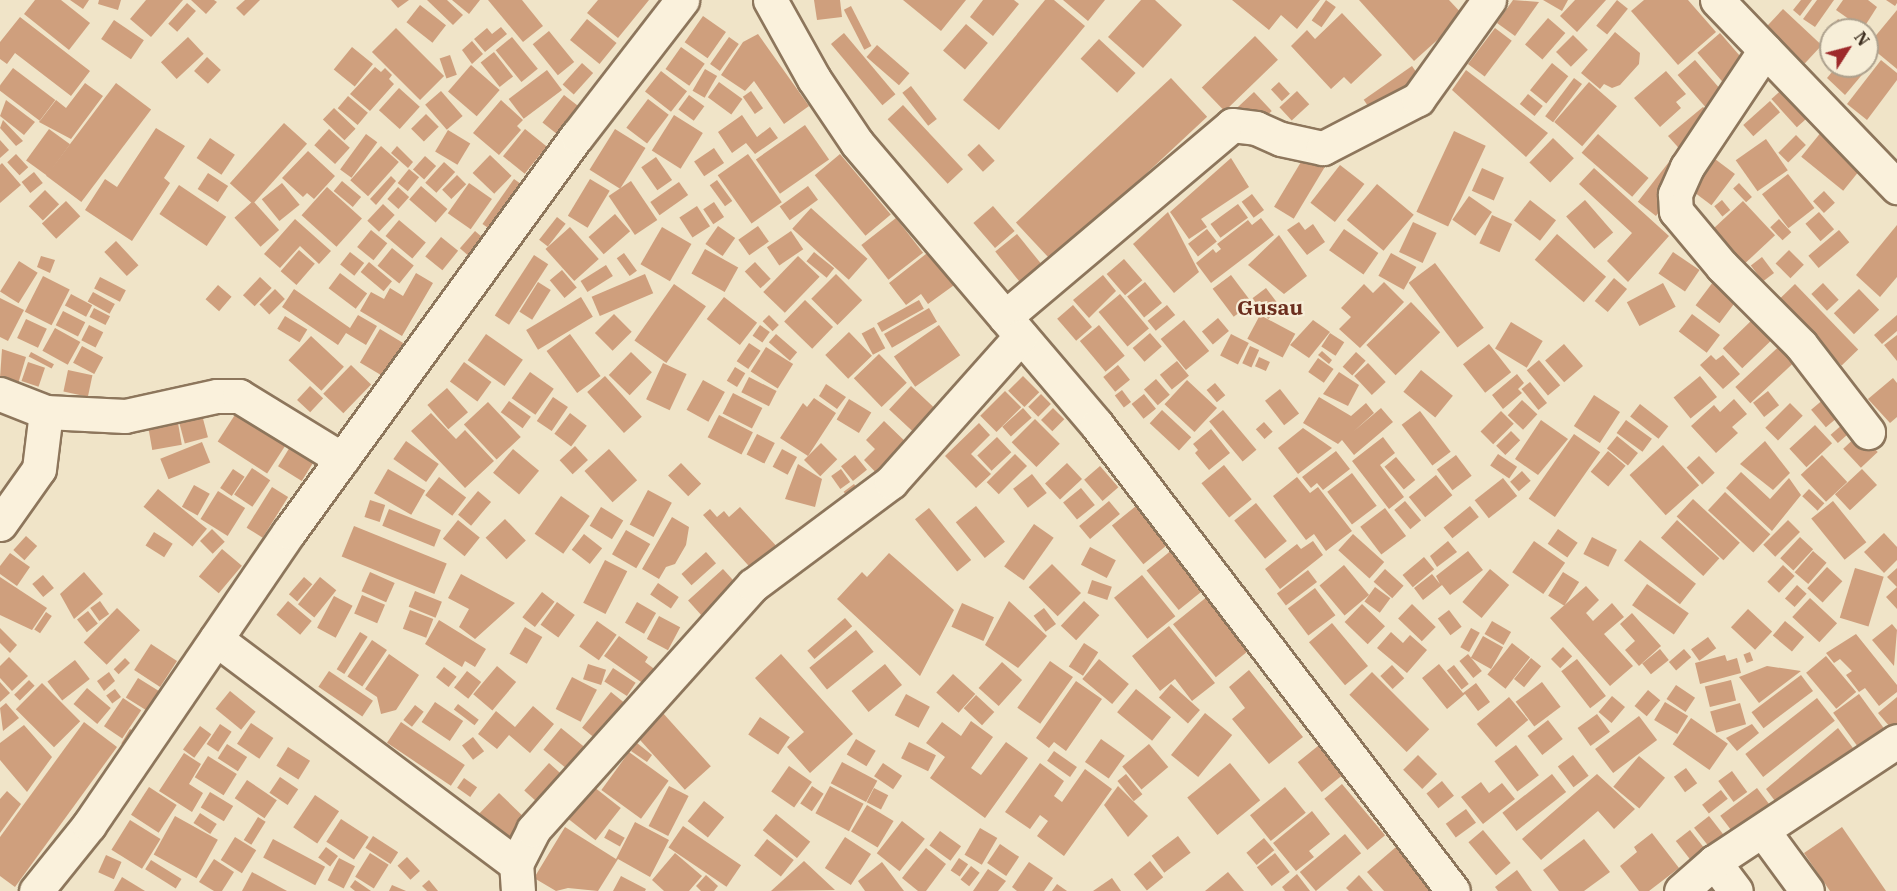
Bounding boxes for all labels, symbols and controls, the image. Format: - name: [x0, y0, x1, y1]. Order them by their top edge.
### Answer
- north arrow: [1819, 18, 1879, 78]
- text: N: [1850, 28, 1874, 50]
- district label: Gusau: [1237, 294, 1303, 320]

